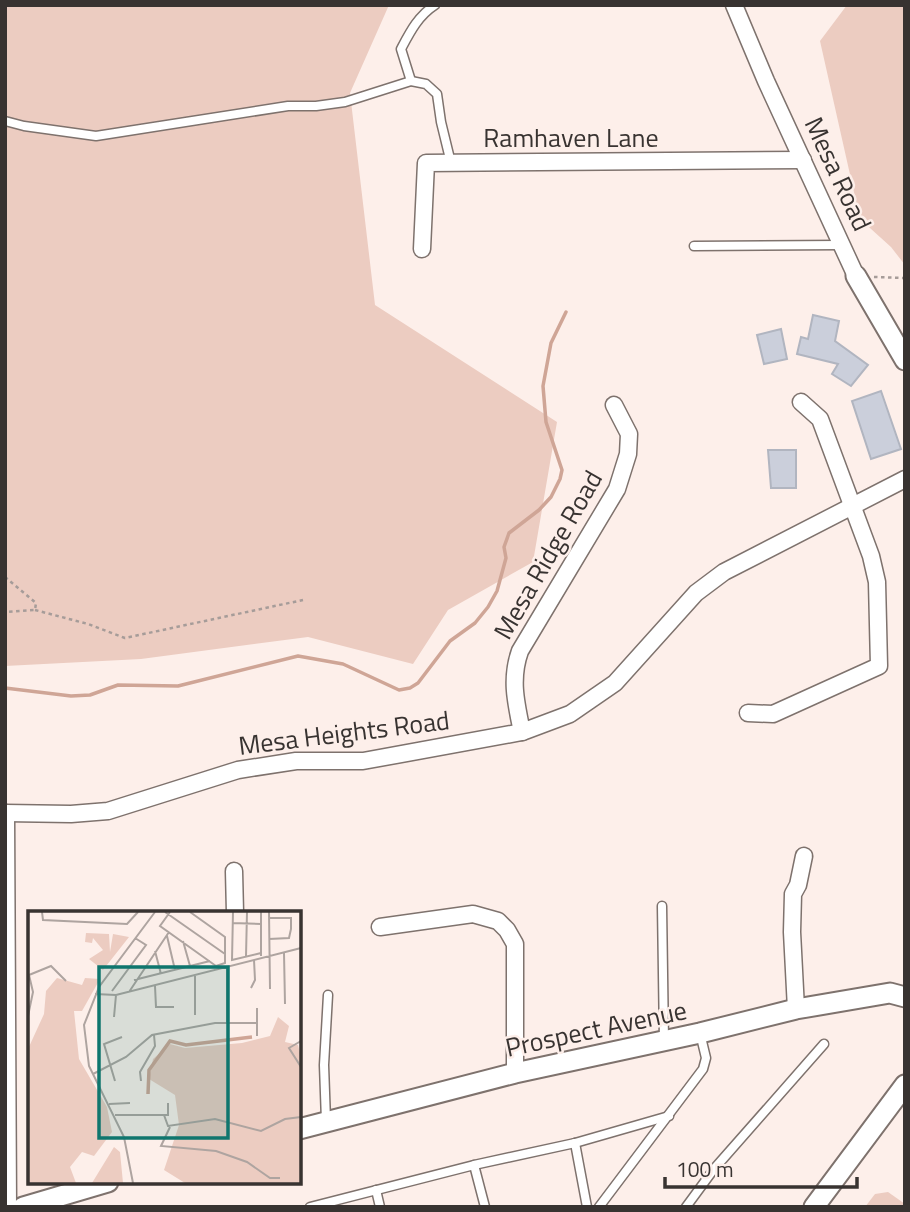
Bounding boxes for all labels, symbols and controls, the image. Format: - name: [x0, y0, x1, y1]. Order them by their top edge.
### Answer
- street label: Mesa Road: [795, 110, 882, 237]
- street label: Ramhaven Lane: [483, 118, 659, 157]
- street label: Mesa Ridge Road: [483, 463, 612, 647]
- street label: Mesa Heights Road: [236, 700, 452, 765]
- inset map: [28, 911, 301, 1184]
- street label: Prospect Avenue: [502, 990, 690, 1067]
- scale bar: [665, 1146, 858, 1190]
- text: 100 m: [676, 1153, 733, 1185]

